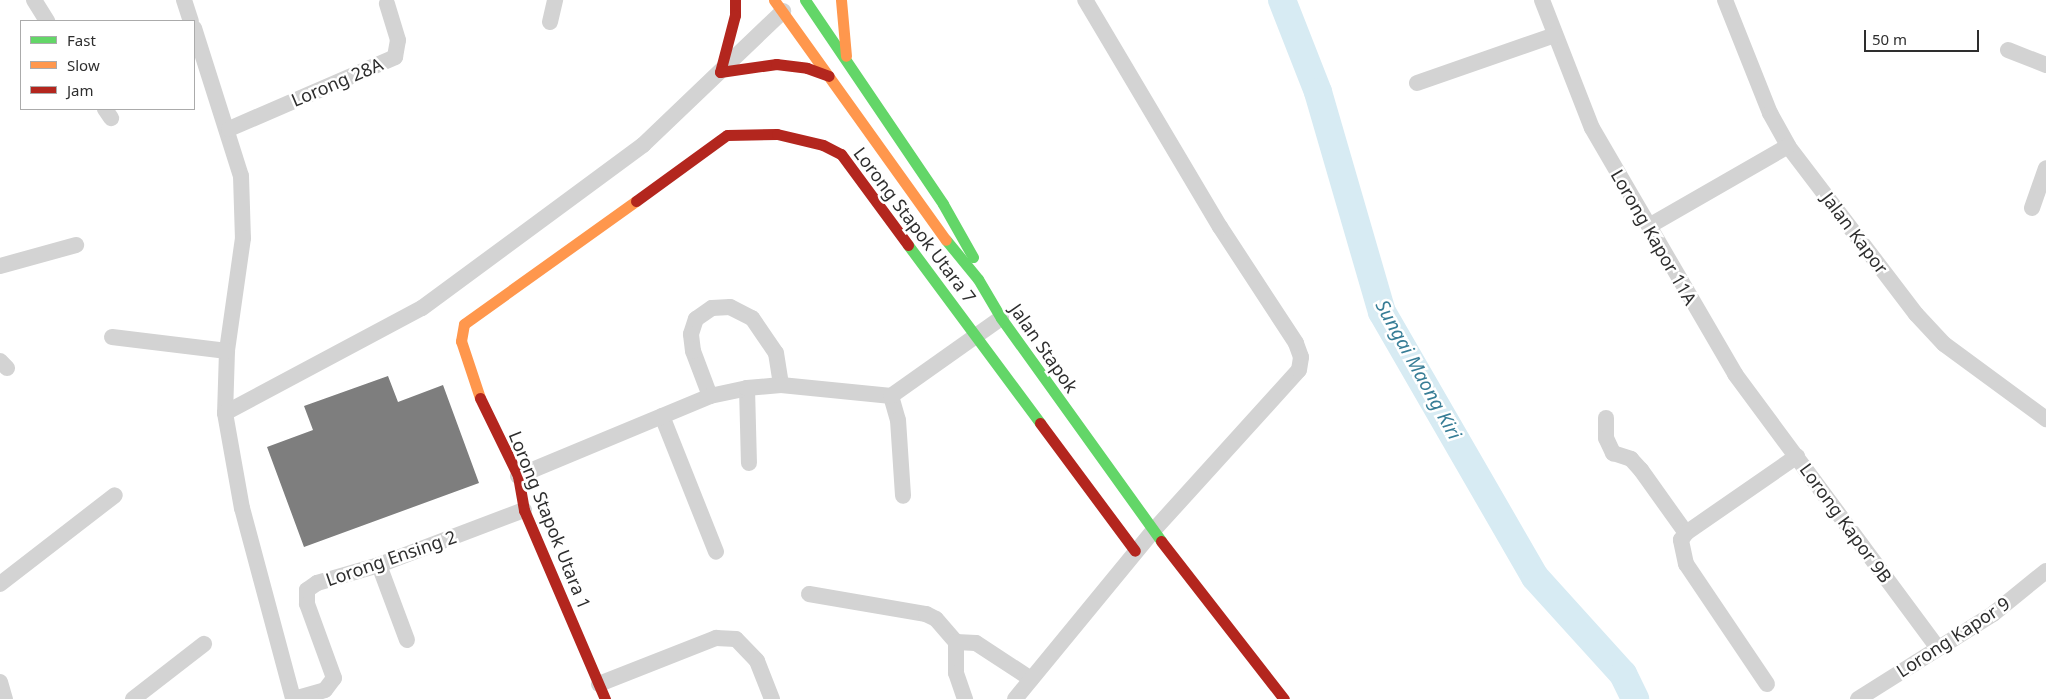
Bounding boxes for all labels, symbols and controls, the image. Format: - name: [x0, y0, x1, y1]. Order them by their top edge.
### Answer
- legend: [20, 20, 195, 110]
- scale bar: [1866, 20, 1981, 52]
- text: 50 m: [1872, 29, 1907, 49]
- text: Fast: [67, 30, 96, 50]
- street label: Lorong 28A: [288, 53, 386, 111]
- text: Slow: [67, 55, 100, 75]
- text: Jam: [67, 80, 94, 100]
- street label: Lorong Stapok Utara 7: [849, 143, 981, 307]
- street label: Lorong Kapor 11A: [1607, 166, 1701, 308]
- street label: Jalan Kapor: [1817, 188, 1893, 278]
- water label: Sungai Maong Kiri: [1370, 296, 1466, 444]
- street label: Jalan Stapok: [1005, 299, 1083, 397]
- street label: Lorong Stapok Utara 1: [504, 428, 596, 612]
- street label: Lorong Kapor 9B: [1795, 459, 1897, 587]
- street label: Lorong Ensing 2: [323, 526, 459, 590]
- street label: Lorong Kapor 9: [1892, 592, 2014, 682]

